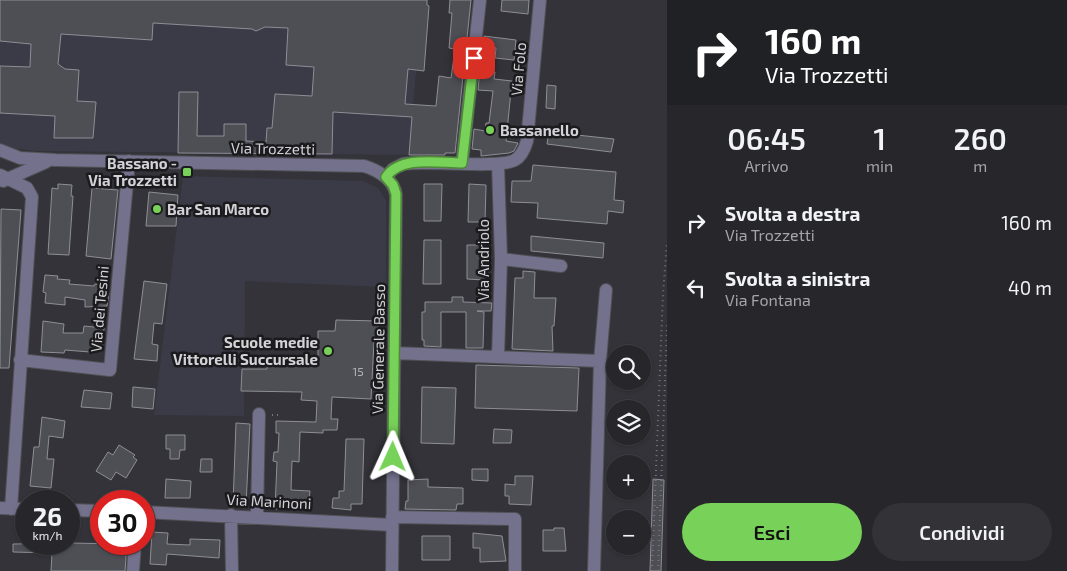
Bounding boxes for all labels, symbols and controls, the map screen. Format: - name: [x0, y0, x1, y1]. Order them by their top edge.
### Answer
- text: 160 m: [765, 19, 861, 61]
- icon: right: [682, 20, 747, 85]
- pin: [453, 37, 495, 79]
- street label: Via Folo: [507, 41, 529, 97]
- icon: arrive: [460, 44, 488, 72]
- text: Via Trozzetti: [765, 61, 889, 87]
- text: 06:45: [727, 120, 806, 156]
- text: 1: [873, 120, 886, 156]
- text: 260: [954, 120, 1007, 156]
- place label: Bassanello: [500, 121, 579, 139]
- marker: Bassanello: [484, 124, 496, 136]
- street label: Via Trozzetti: [231, 138, 315, 158]
- place label: Bassano - Via Trozzetti: [88, 154, 177, 189]
- text: Arrivo: [744, 156, 789, 175]
- text: min: [866, 156, 893, 175]
- text: m: [973, 156, 987, 175]
- marker: Bassano - Via Trozzetti: [181, 166, 193, 178]
- place label: Bar San Marco: [167, 200, 269, 218]
- text: Svolta a destra: [725, 202, 860, 225]
- marker: Bar San Marco: [151, 203, 163, 215]
- icon: right: [682, 209, 710, 237]
- text: 160 m: [1001, 211, 1052, 234]
- street label: Via Andriolo: [474, 219, 492, 301]
- text: Via Trozzetti: [725, 225, 815, 244]
- street label: Via dei Tesini: [86, 265, 112, 353]
- text: Svolta a sinistra: [725, 267, 870, 290]
- icon: left: [682, 274, 710, 302]
- text: 40 m: [1008, 276, 1052, 299]
- street label: Via Generale Basso: [368, 284, 388, 414]
- text: Via Fontana: [725, 290, 811, 309]
- place label: Scuole medie Vittorelli Succursale: [173, 333, 318, 368]
- marker: Scuole medie Vittorelli Succursale: [322, 345, 334, 357]
- map controls: [606, 345, 651, 555]
- button: search: [606, 345, 651, 390]
- house number: 15: [352, 364, 364, 378]
- button: layers: [606, 400, 651, 445]
- position arrow: [366, 430, 418, 482]
- button: +: [606, 455, 651, 500]
- speed limit sign: 30: [90, 490, 155, 555]
- street label: Via Marinoni: [226, 490, 312, 512]
- text: 26: [33, 501, 62, 531]
- button: Esci: [682, 503, 862, 561]
- button: Condividi: [872, 503, 1052, 561]
- button: −: [606, 510, 651, 555]
- text: km/h: [33, 528, 62, 542]

